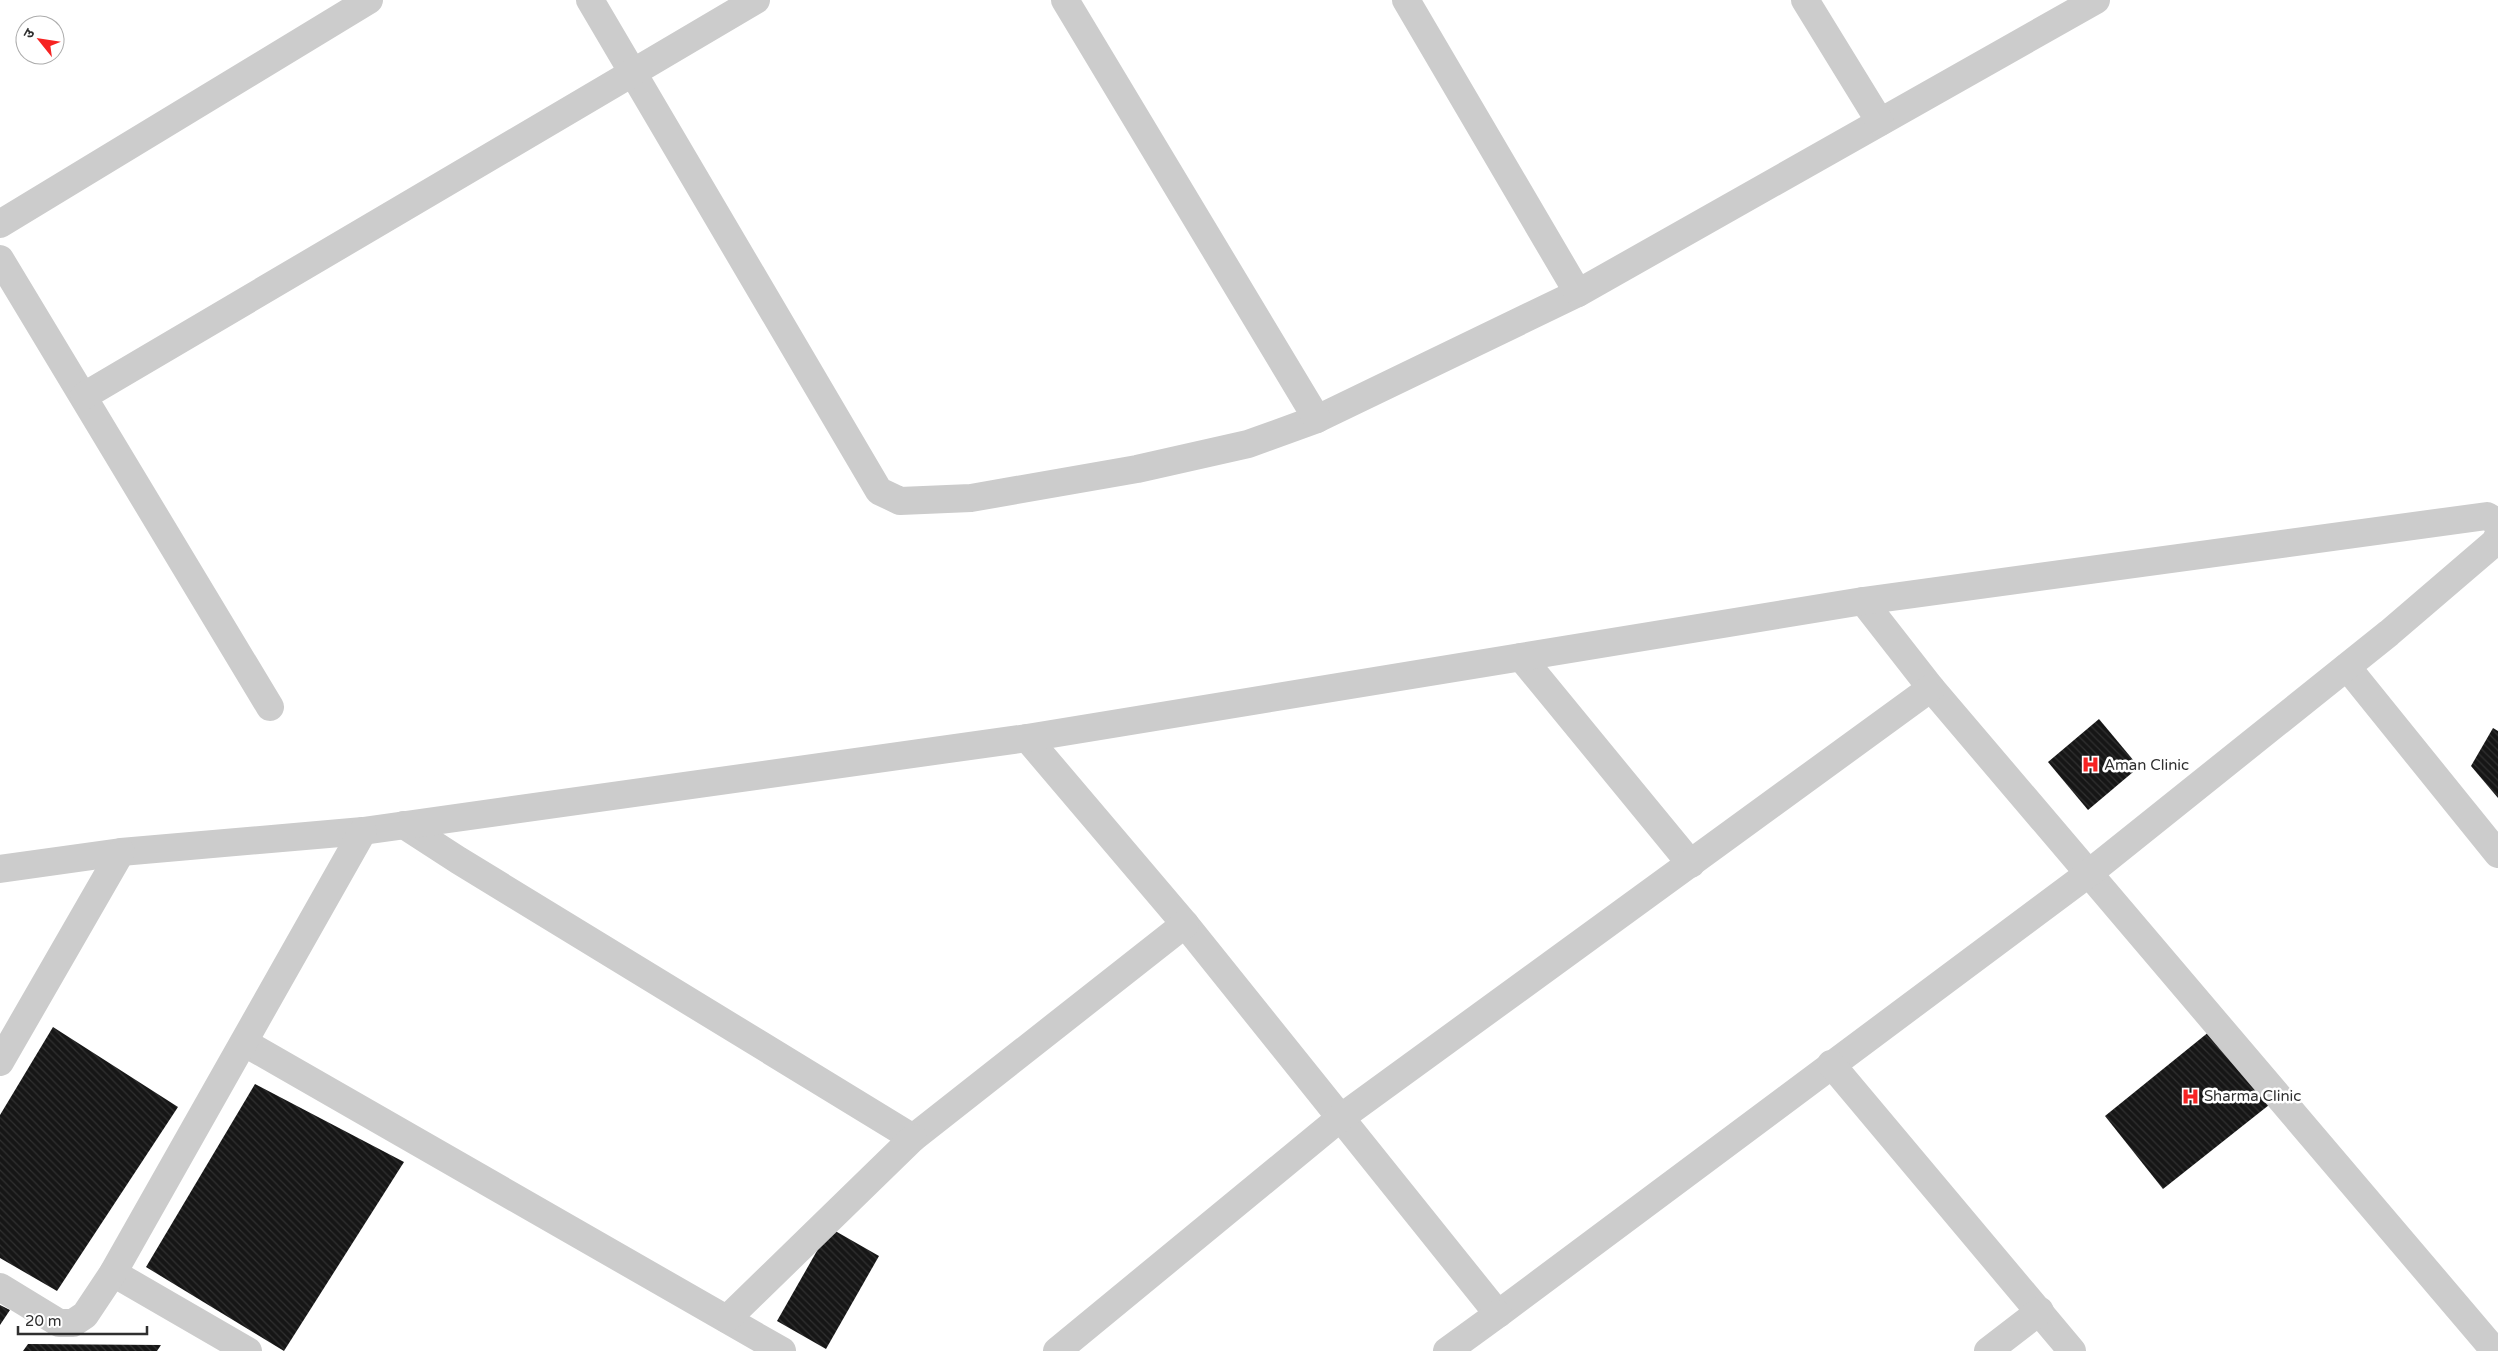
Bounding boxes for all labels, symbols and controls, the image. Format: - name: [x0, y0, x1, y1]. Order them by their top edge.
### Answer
- north arrow: [15, 15, 65, 65]
- text: उ: [20, 25, 39, 42]
- hospital icon: Aman Clinic: [2080, 755, 2100, 775]
- place label: Aman Clinic: [2104, 756, 2189, 774]
- hospital icon: Sharma Clinic: [2180, 1086, 2200, 1106]
- place label: Sharma Clinic: [2204, 1087, 2301, 1105]
- scale bar: [18, 1304, 146, 1336]
- text: 20 m: [25, 1312, 62, 1330]

